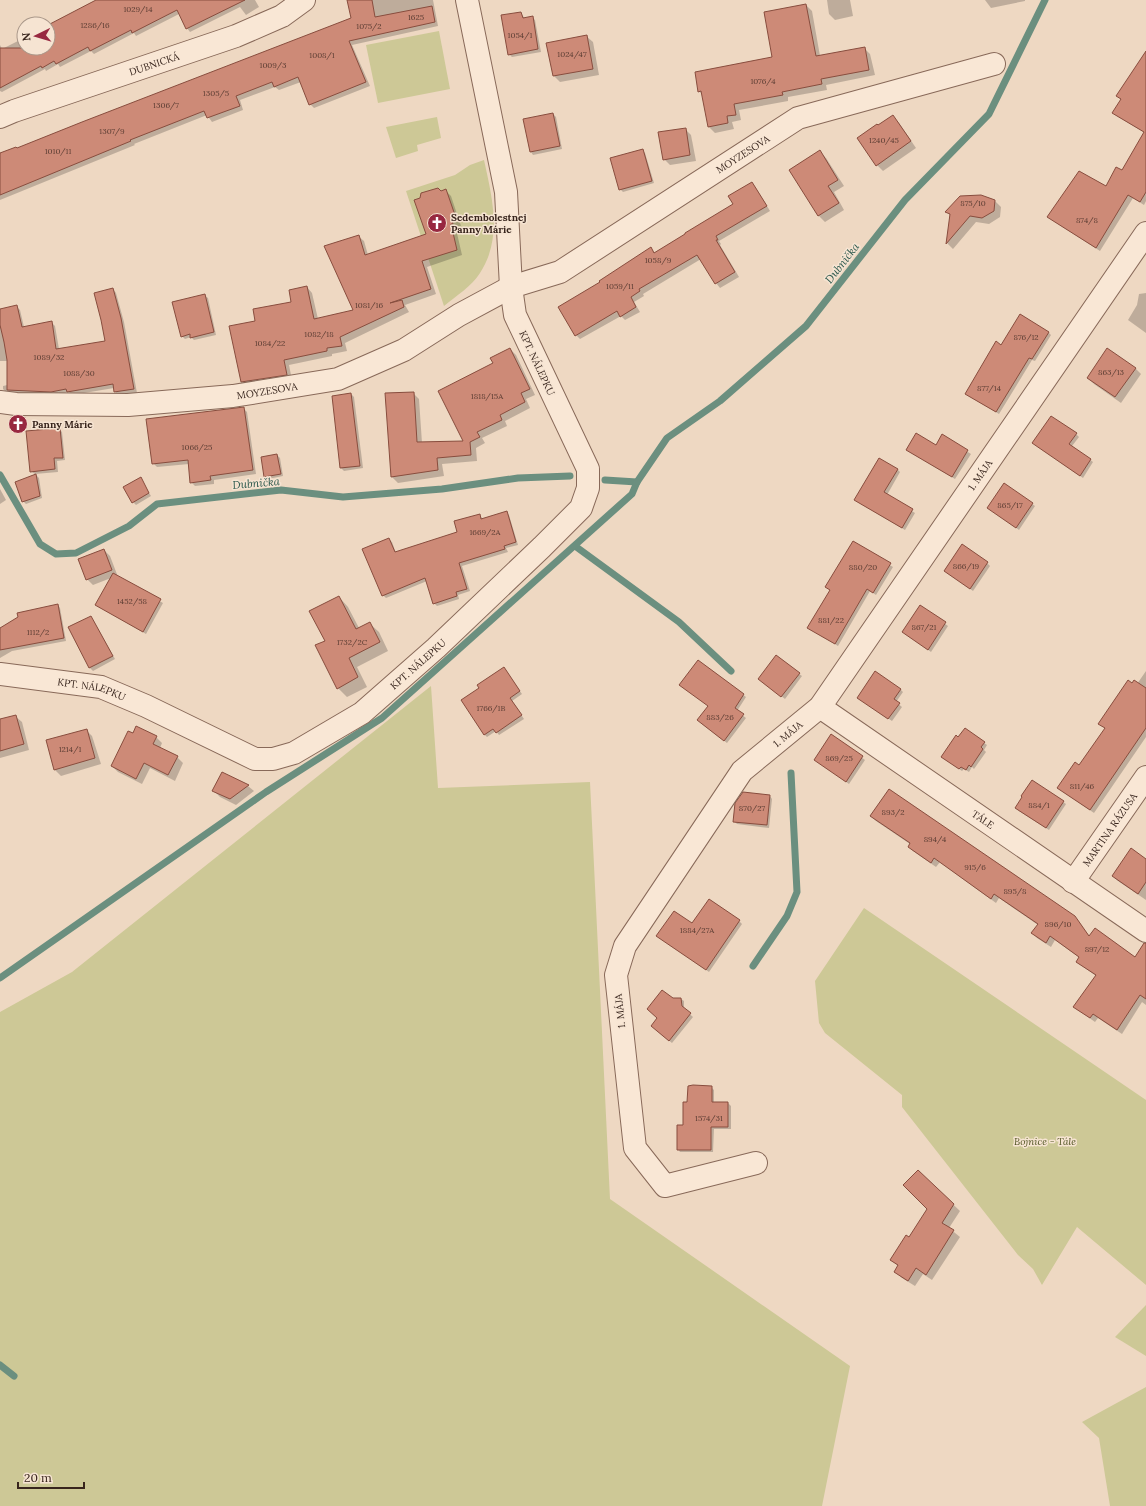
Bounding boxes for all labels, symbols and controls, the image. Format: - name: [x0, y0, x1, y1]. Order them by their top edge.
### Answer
- house number: 1029/14: [123, 4, 153, 15]
- house number: 1625: [408, 12, 424, 22]
- north arrow: [16, 16, 56, 56]
- house number: 1286/16: [80, 20, 110, 31]
- house number: 1075/2: [356, 21, 382, 32]
- house number: 1054/1: [508, 30, 532, 41]
- text: N: [19, 32, 33, 42]
- street label: DUBNICKÁ: [127, 49, 181, 78]
- house number: 1024/47: [557, 49, 587, 60]
- house number: 1008/1: [309, 50, 335, 61]
- house number: 1009/3: [259, 60, 287, 71]
- house number: 1076/4: [750, 76, 776, 87]
- house number: 1305/5: [203, 88, 229, 99]
- house number: 1306/7: [153, 100, 179, 111]
- house number: 1307/9: [99, 126, 125, 137]
- street label: MOYZESOVA: [713, 131, 773, 176]
- house number: 1240/45: [869, 135, 899, 146]
- house number: 1010/11: [45, 146, 71, 157]
- house number: 875/10: [960, 198, 986, 209]
- place label: Sedembolestnej Panny Márie: [451, 211, 527, 236]
- church icon: Sedembolestnej Panny Márie: [426, 212, 448, 234]
- house number: 874/8: [1076, 215, 1099, 226]
- water label: Dubnička: [822, 239, 863, 286]
- house number: 1058/9: [645, 255, 672, 266]
- house number: 1059/11: [606, 281, 634, 292]
- house number: 1081/16: [355, 300, 383, 311]
- street label: KPT. NÁLEPKU: [516, 328, 558, 398]
- house number: 1082/18: [304, 329, 334, 340]
- house number: 876/12: [1013, 332, 1039, 343]
- house number: 1084/22: [255, 338, 285, 349]
- house number: 1089/32: [34, 352, 64, 363]
- house number: 863/13: [1098, 367, 1125, 378]
- house number: 1088/30: [63, 368, 95, 379]
- street label: MOYZESOVA: [236, 379, 299, 402]
- house number: 877/14: [977, 383, 1002, 394]
- house number: 1818/15A: [471, 391, 504, 402]
- church icon: Panny Márie: [7, 413, 29, 435]
- place label: Panny Márie: [32, 418, 93, 431]
- house number: 1066/25: [182, 442, 212, 453]
- street label: 1. MÁJA: [965, 456, 995, 493]
- water label: Dubnička: [232, 474, 281, 492]
- house number: 865/17: [997, 500, 1023, 511]
- house number: 1669/2A: [469, 527, 502, 538]
- house number: 866/19: [953, 561, 980, 572]
- house number: 880/20: [849, 562, 877, 573]
- house number: 1452/58: [117, 596, 148, 607]
- house number: 881/22: [818, 615, 844, 626]
- house number: 867/21: [912, 622, 937, 633]
- house number: 1112/2: [27, 627, 49, 638]
- street label: KPT. NÁLEPKU: [387, 635, 449, 692]
- house number: 1732/2C: [337, 637, 368, 648]
- street label: KPT. NÁLEPKU: [57, 675, 128, 703]
- house number: 1766/1B: [477, 703, 505, 714]
- house number: 883/26: [706, 712, 734, 723]
- street label: 1. MÁJA: [770, 717, 805, 750]
- house number: 1214/1: [59, 744, 81, 755]
- house number: 869/25: [825, 753, 853, 764]
- house number: 811/46: [1070, 781, 1095, 792]
- street label: MARTINA RÁZUSA: [1079, 790, 1140, 869]
- house number: 884/1: [1028, 800, 1050, 811]
- house number: 870/27: [739, 803, 765, 814]
- house number: 893/2: [881, 807, 905, 818]
- street label: TÁLE: [969, 807, 997, 831]
- house number: 894/4: [924, 834, 947, 845]
- house number: 915/6: [964, 862, 986, 873]
- house number: 895/8: [1003, 886, 1027, 897]
- house number: 896/10: [1045, 919, 1071, 930]
- house number: 1884/27A: [680, 925, 715, 936]
- house number: 897/12: [1085, 944, 1109, 955]
- street label: 1. MÁJA: [612, 993, 628, 1029]
- house number: 1574/31: [695, 1113, 723, 1124]
- park label: Bojnice - Tále: [1014, 1135, 1076, 1148]
- scale bar: [18, 1464, 84, 1490]
- text: 20 m: [24, 1470, 52, 1485]

